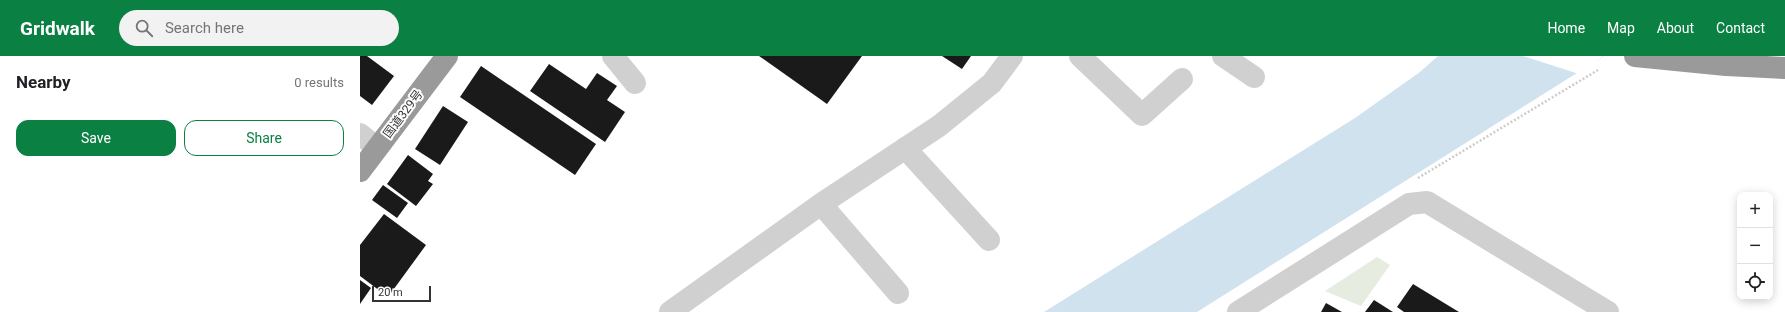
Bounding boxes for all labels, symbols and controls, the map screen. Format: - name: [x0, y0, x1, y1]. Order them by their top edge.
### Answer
- search box: [119, 10, 399, 46]
- text: Gridwalk: [20, 17, 95, 40]
- icon: search: [133, 17, 155, 39]
- text: Search here: [165, 19, 244, 37]
- text: Home: [1547, 20, 1585, 36]
- text: Map: [1607, 20, 1635, 36]
- text: About: [1657, 20, 1694, 36]
- text: Contact: [1716, 20, 1765, 36]
- text: Nearby: [16, 72, 71, 92]
- text: 0 results: [294, 75, 344, 90]
- street label: 国道329号: [380, 87, 426, 141]
- button: Save: [16, 120, 176, 156]
- button: Share: [184, 120, 344, 156]
- map controls: [1737, 192, 1773, 300]
- button: +: [1737, 192, 1773, 228]
- button: −: [1737, 228, 1773, 264]
- button: locate: [1737, 264, 1773, 300]
- scale bar: [372, 284, 431, 303]
- text: 20 m: [378, 286, 403, 299]

